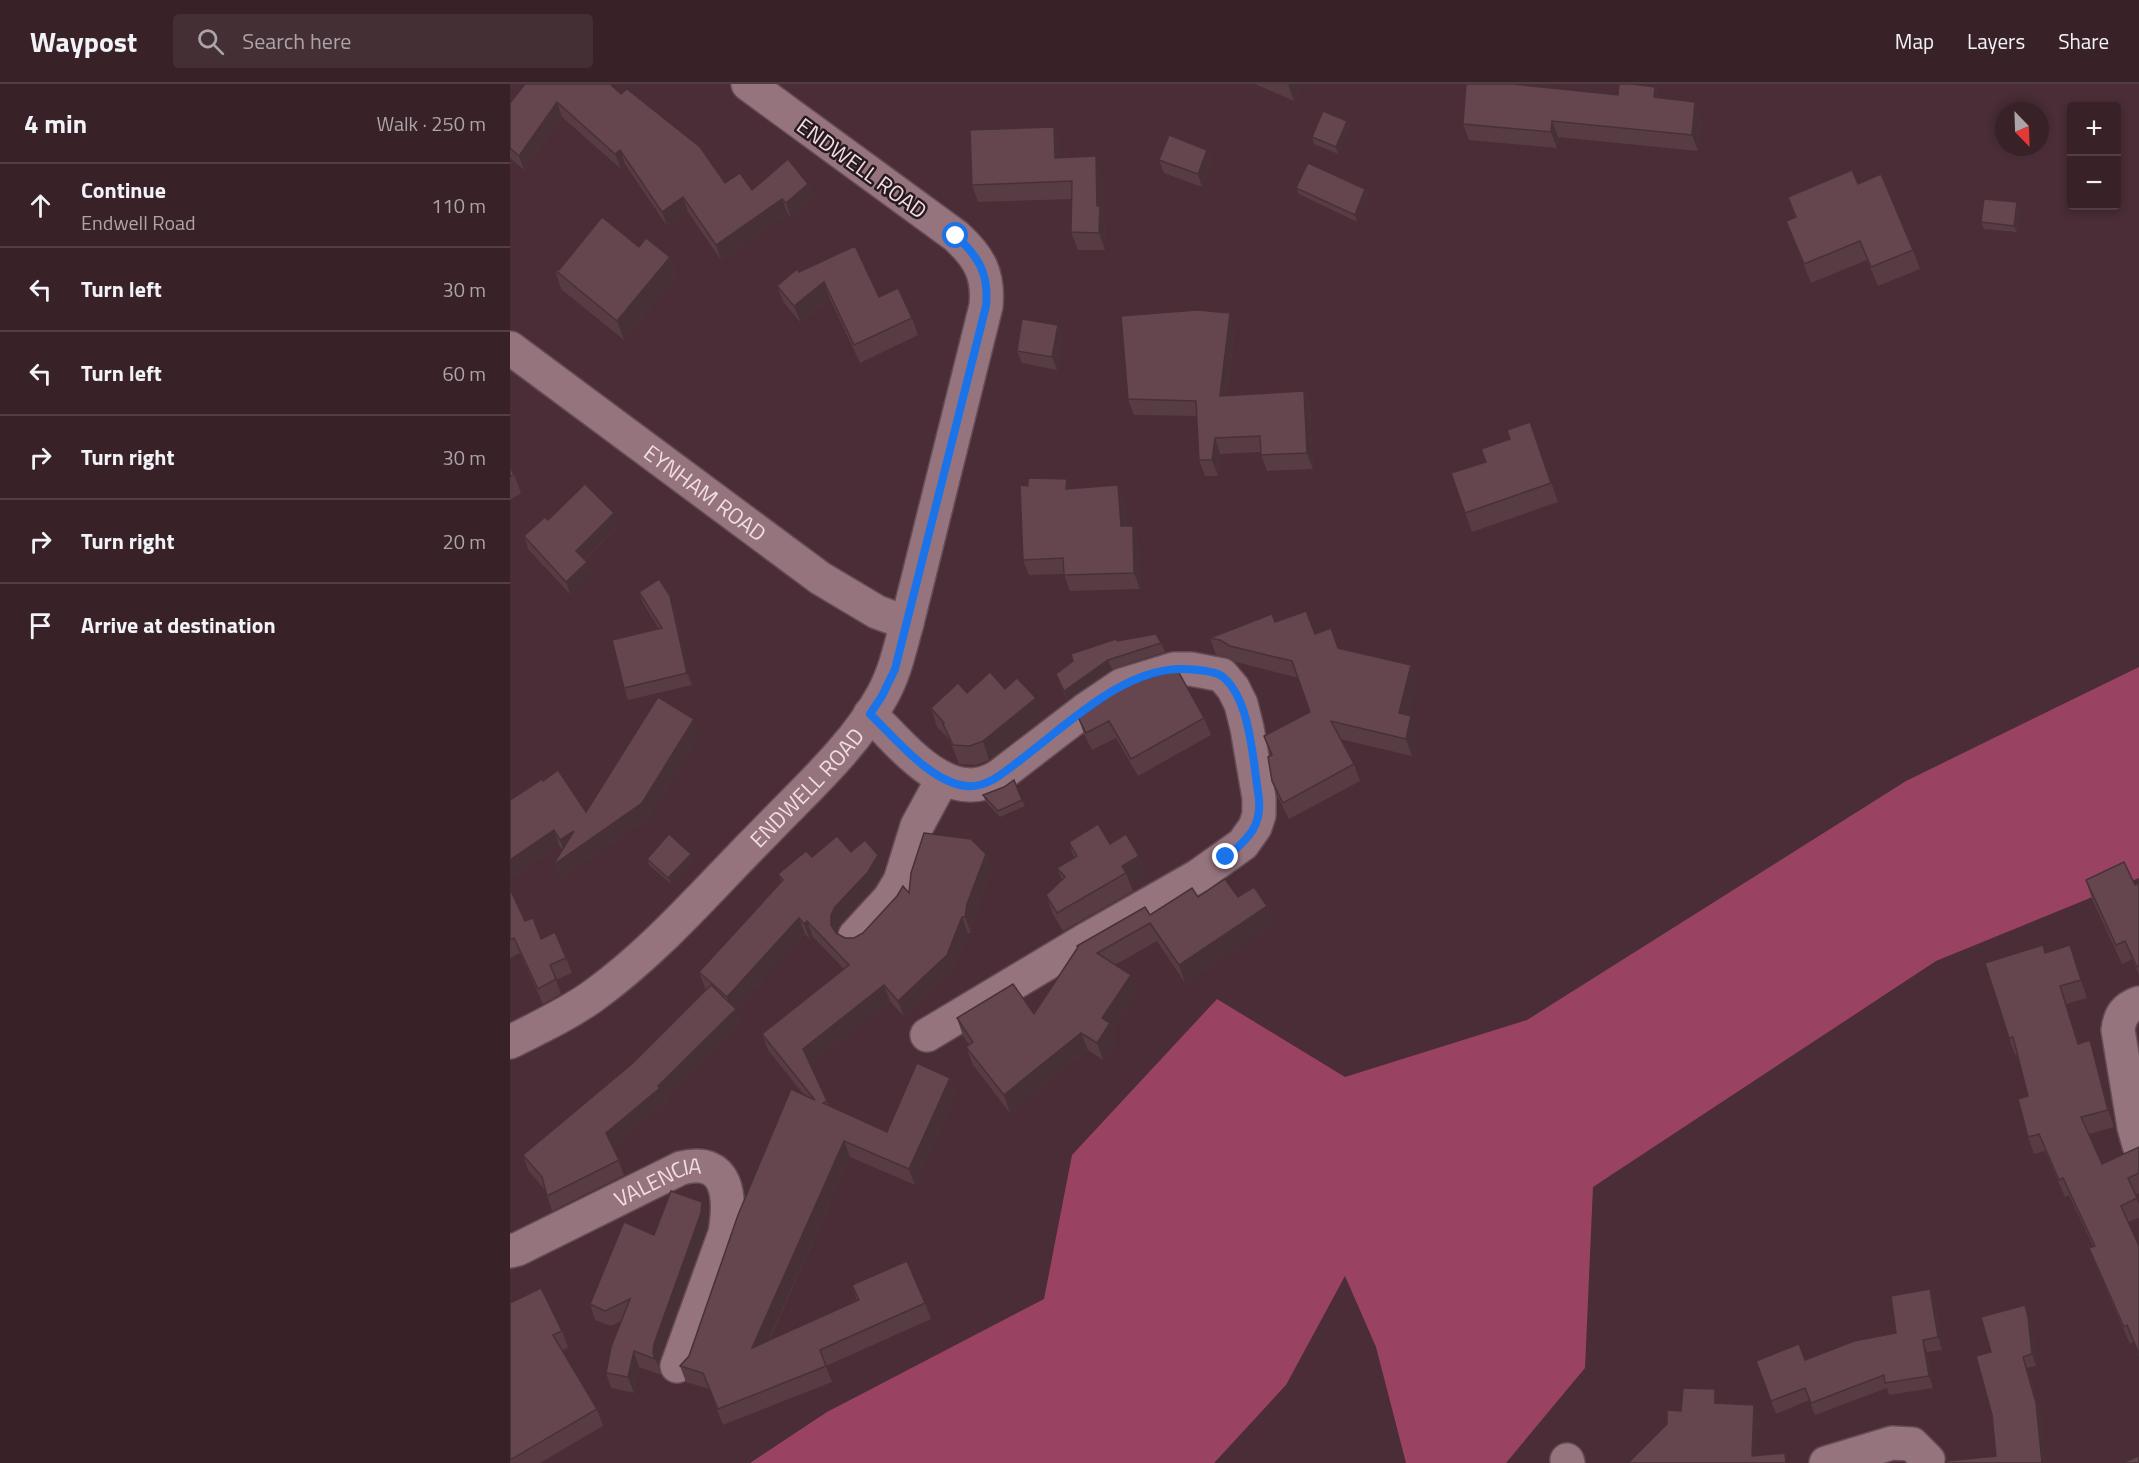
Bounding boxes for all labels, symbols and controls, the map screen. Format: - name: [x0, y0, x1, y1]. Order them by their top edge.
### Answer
- search box: [173, 14, 593, 68]
- text: Waypost: [30, 20, 137, 63]
- text: Search here: [242, 24, 351, 58]
- icon: search: [194, 25, 227, 58]
- text: Map: [1895, 25, 1934, 57]
- text: Layers: [1967, 25, 2025, 57]
- text: Share: [2058, 25, 2109, 57]
- north arrow: [1995, 102, 2049, 156]
- map controls: [2067, 102, 2121, 210]
- button: +: [2067, 102, 2121, 156]
- text: 4 min: [24, 104, 87, 143]
- text: Walk · 250 m: [377, 108, 486, 139]
- street label: ENDWELL ROAD: [790, 109, 934, 227]
- button: −: [2067, 156, 2121, 210]
- text: Continue: [81, 173, 166, 207]
- icon: ahead: [24, 189, 57, 222]
- text: 110 m: [431, 190, 486, 221]
- text: Endwell Road: [81, 207, 196, 238]
- route start: [942, 222, 968, 248]
- text: Turn left: [81, 272, 162, 306]
- icon: left: [24, 273, 57, 306]
- text: 30 m: [442, 274, 486, 305]
- text: Turn left: [81, 356, 162, 390]
- icon: left: [24, 357, 57, 390]
- text: 60 m: [442, 358, 486, 389]
- street label: EYNHAM ROAD: [637, 436, 774, 550]
- text: Turn right: [81, 440, 175, 474]
- icon: right: [24, 441, 57, 474]
- text: 30 m: [442, 442, 486, 473]
- text: Turn right: [81, 524, 175, 558]
- icon: right: [24, 525, 57, 558]
- text: 20 m: [442, 526, 486, 557]
- text: Arrive at destination: [81, 608, 276, 642]
- icon: arrive: [24, 609, 57, 642]
- street label: ENDWELL ROAD: [742, 720, 872, 855]
- route end: [1212, 843, 1238, 869]
- street label: VALENCIA: [608, 1149, 702, 1216]

